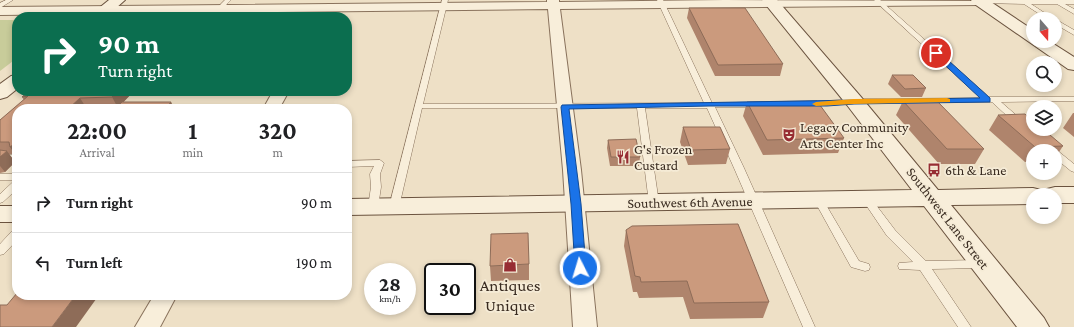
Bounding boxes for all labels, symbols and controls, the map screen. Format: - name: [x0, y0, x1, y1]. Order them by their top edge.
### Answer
- north arrow: [1026, 12, 1062, 48]
- map controls: [1026, 12, 1062, 224]
- icon: right: [32, 28, 84, 80]
- text: 90 m: [98, 28, 159, 59]
- pin: [919, 36, 953, 70]
- icon: arrive: [925, 42, 947, 64]
- button: search: [1026, 56, 1062, 92]
- text: Turn right: [98, 61, 172, 81]
- button: layers: [1026, 100, 1062, 136]
- text: 22:00: [67, 117, 127, 144]
- text: 1: [188, 117, 197, 144]
- text: 320: [258, 117, 297, 144]
- place label: Legacy Community Arts Center Inc: [800, 119, 909, 151]
- theatre icon: Legacy Community Arts Center Inc: [781, 127, 797, 143]
- place label: G's Frozen Custard: [634, 141, 693, 173]
- button: +: [1026, 144, 1062, 180]
- text: Arrival: [80, 145, 115, 160]
- text: min: [182, 145, 203, 160]
- text: m: [272, 145, 283, 160]
- restaurant icon: G's Frozen Custard: [615, 149, 631, 165]
- bus stop icon: 6th & Lane: [926, 162, 942, 178]
- place label: 6th & Lane: [945, 162, 1006, 178]
- street label: Southwest Lane Street: [903, 164, 993, 272]
- button: −: [1026, 188, 1062, 224]
- icon: right: [32, 192, 54, 214]
- street label: Southwest 6th Avenue: [627, 193, 753, 211]
- text: Turn right: [66, 195, 133, 211]
- text: 90 m: [301, 195, 332, 211]
- position arrow: [559, 247, 601, 289]
- icon: left: [32, 252, 54, 274]
- text: Turn left: [66, 255, 122, 271]
- text: 190 m: [296, 255, 332, 271]
- shop icon: Antiques Unique: [502, 257, 518, 273]
- speed limit sign: 30: [424, 263, 476, 315]
- text: 28: [379, 273, 401, 295]
- place label: Antiques Unique: [480, 276, 541, 315]
- text: km/h: [379, 293, 401, 304]

